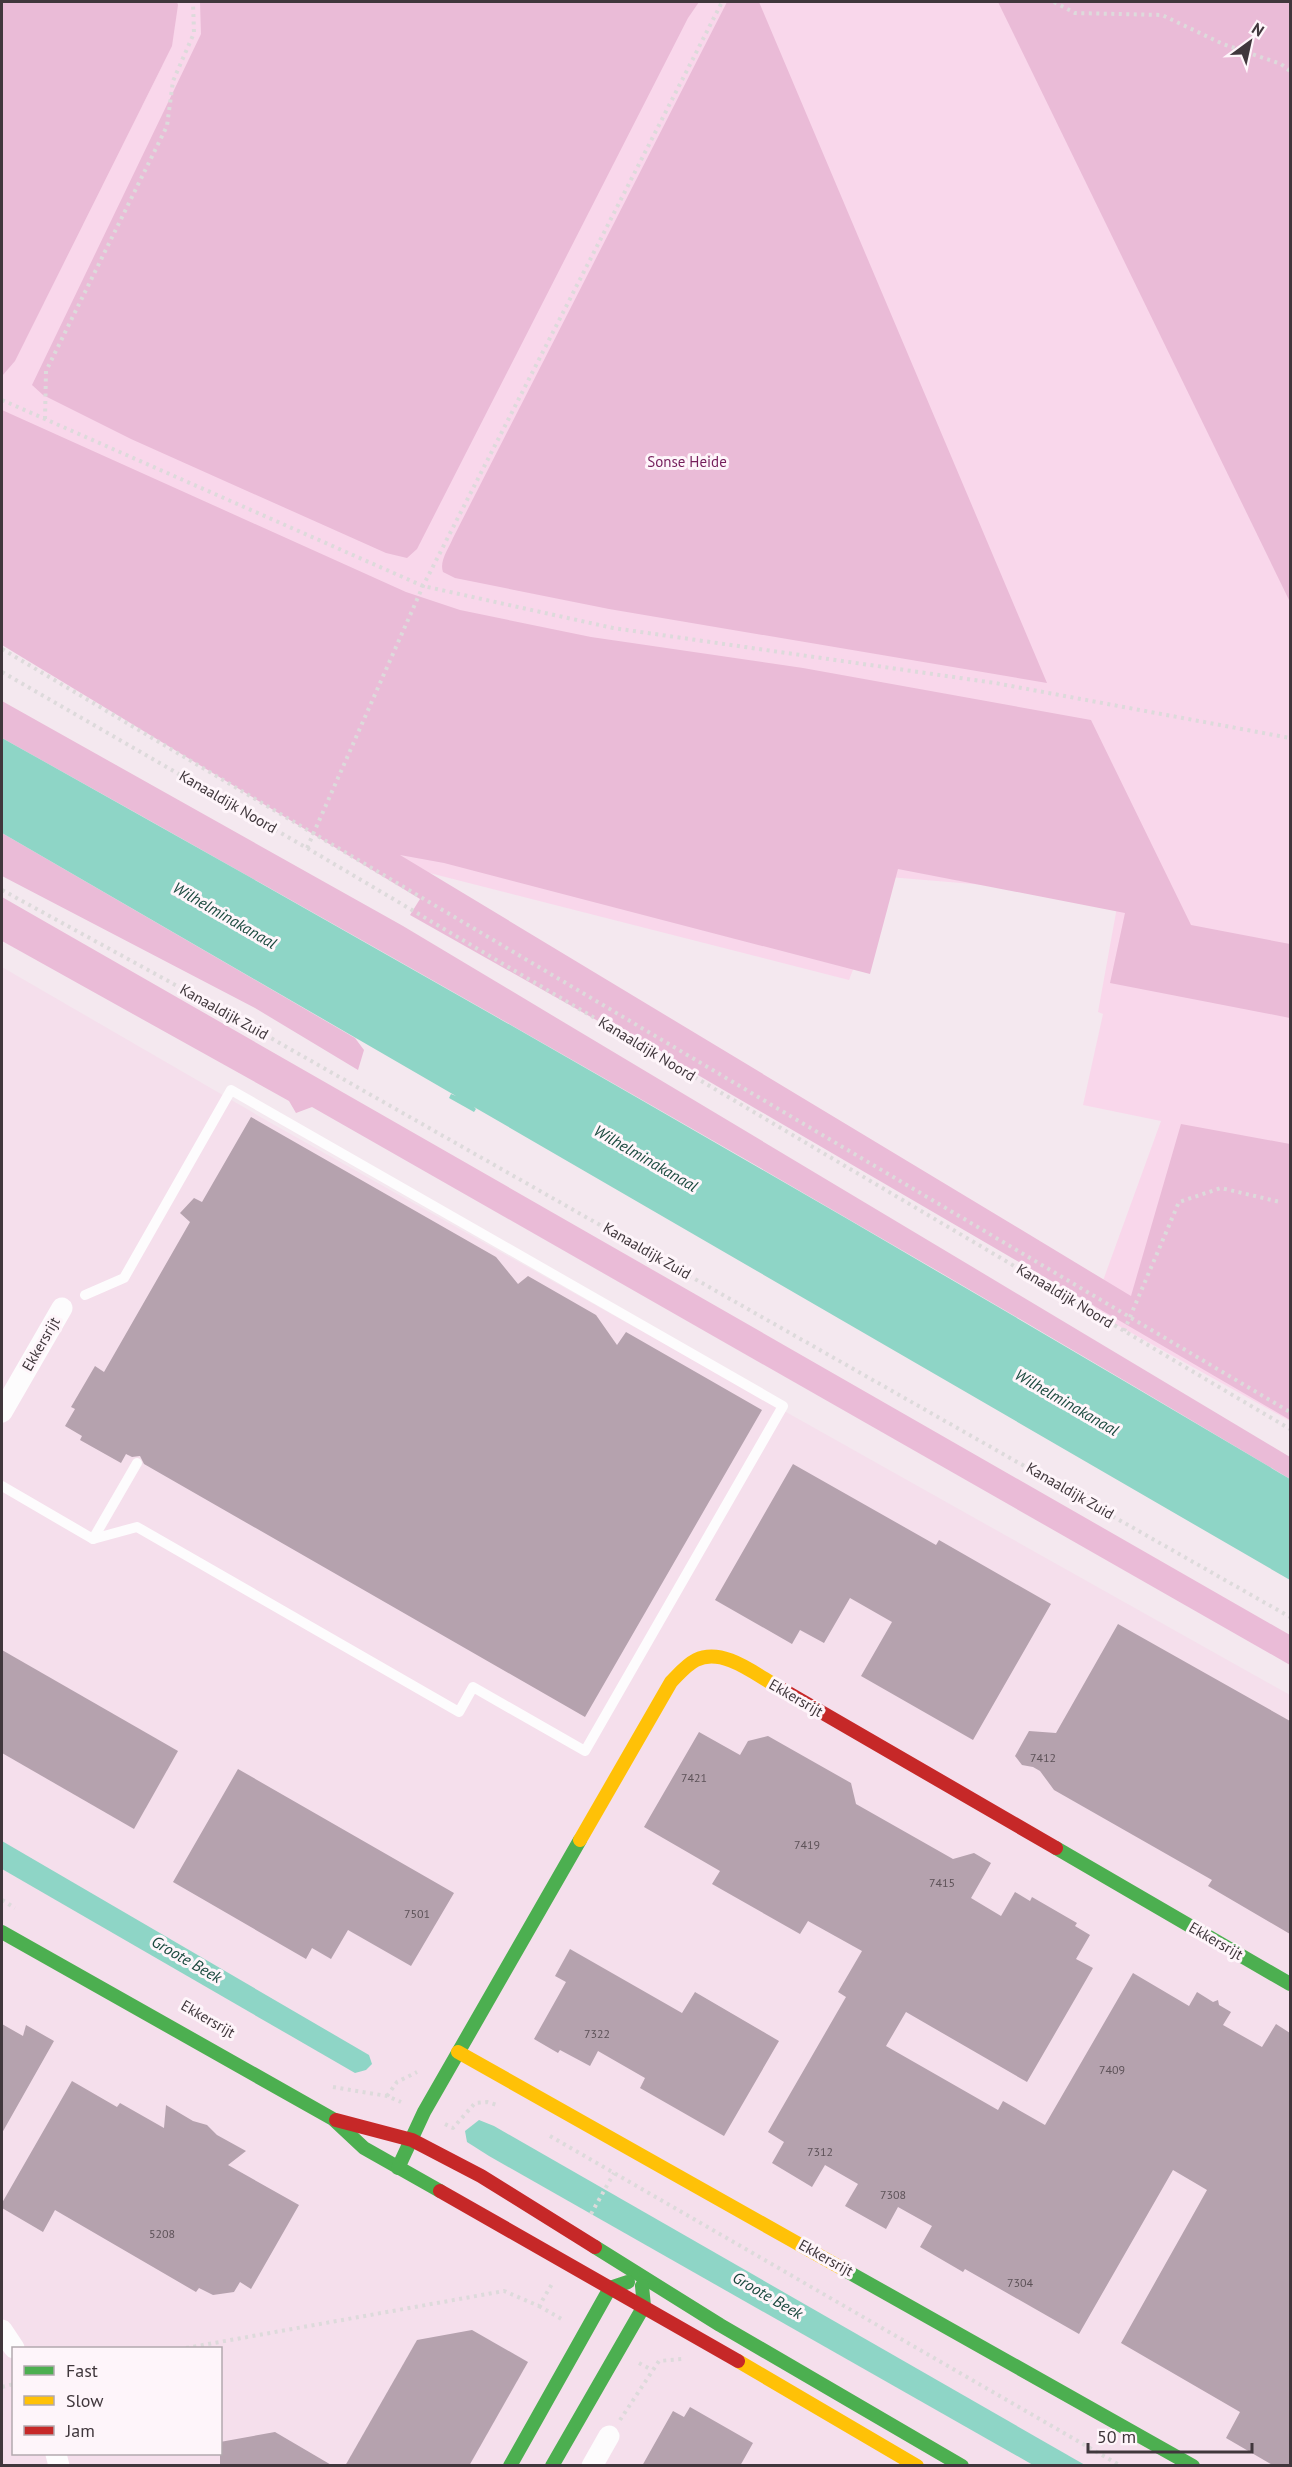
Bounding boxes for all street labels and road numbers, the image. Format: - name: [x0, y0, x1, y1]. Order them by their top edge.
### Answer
- street label: Kanaaldijk Noord: [176, 766, 281, 837]
- street label: Kanaaldijk Zuid: [177, 979, 272, 1044]
- street label: Kanaaldijk Noord: [595, 1012, 699, 1085]
- street label: Kanaaldijk Zuid: [600, 1218, 695, 1283]
- street label: Kanaaldijk Noord: [1013, 1259, 1117, 1332]
- street label: Ekkersrijt: [17, 1313, 64, 1374]
- street label: Kanaaldijk Zuid: [1023, 1458, 1118, 1523]
- street label: Ekkersrijt: [766, 1674, 827, 1721]
- street label: Ekkersrijt: [1186, 1917, 1247, 1964]
- street label: Ekkersrijt: [178, 1995, 239, 2042]
- street label: Ekkersrijt: [796, 2235, 857, 2280]

